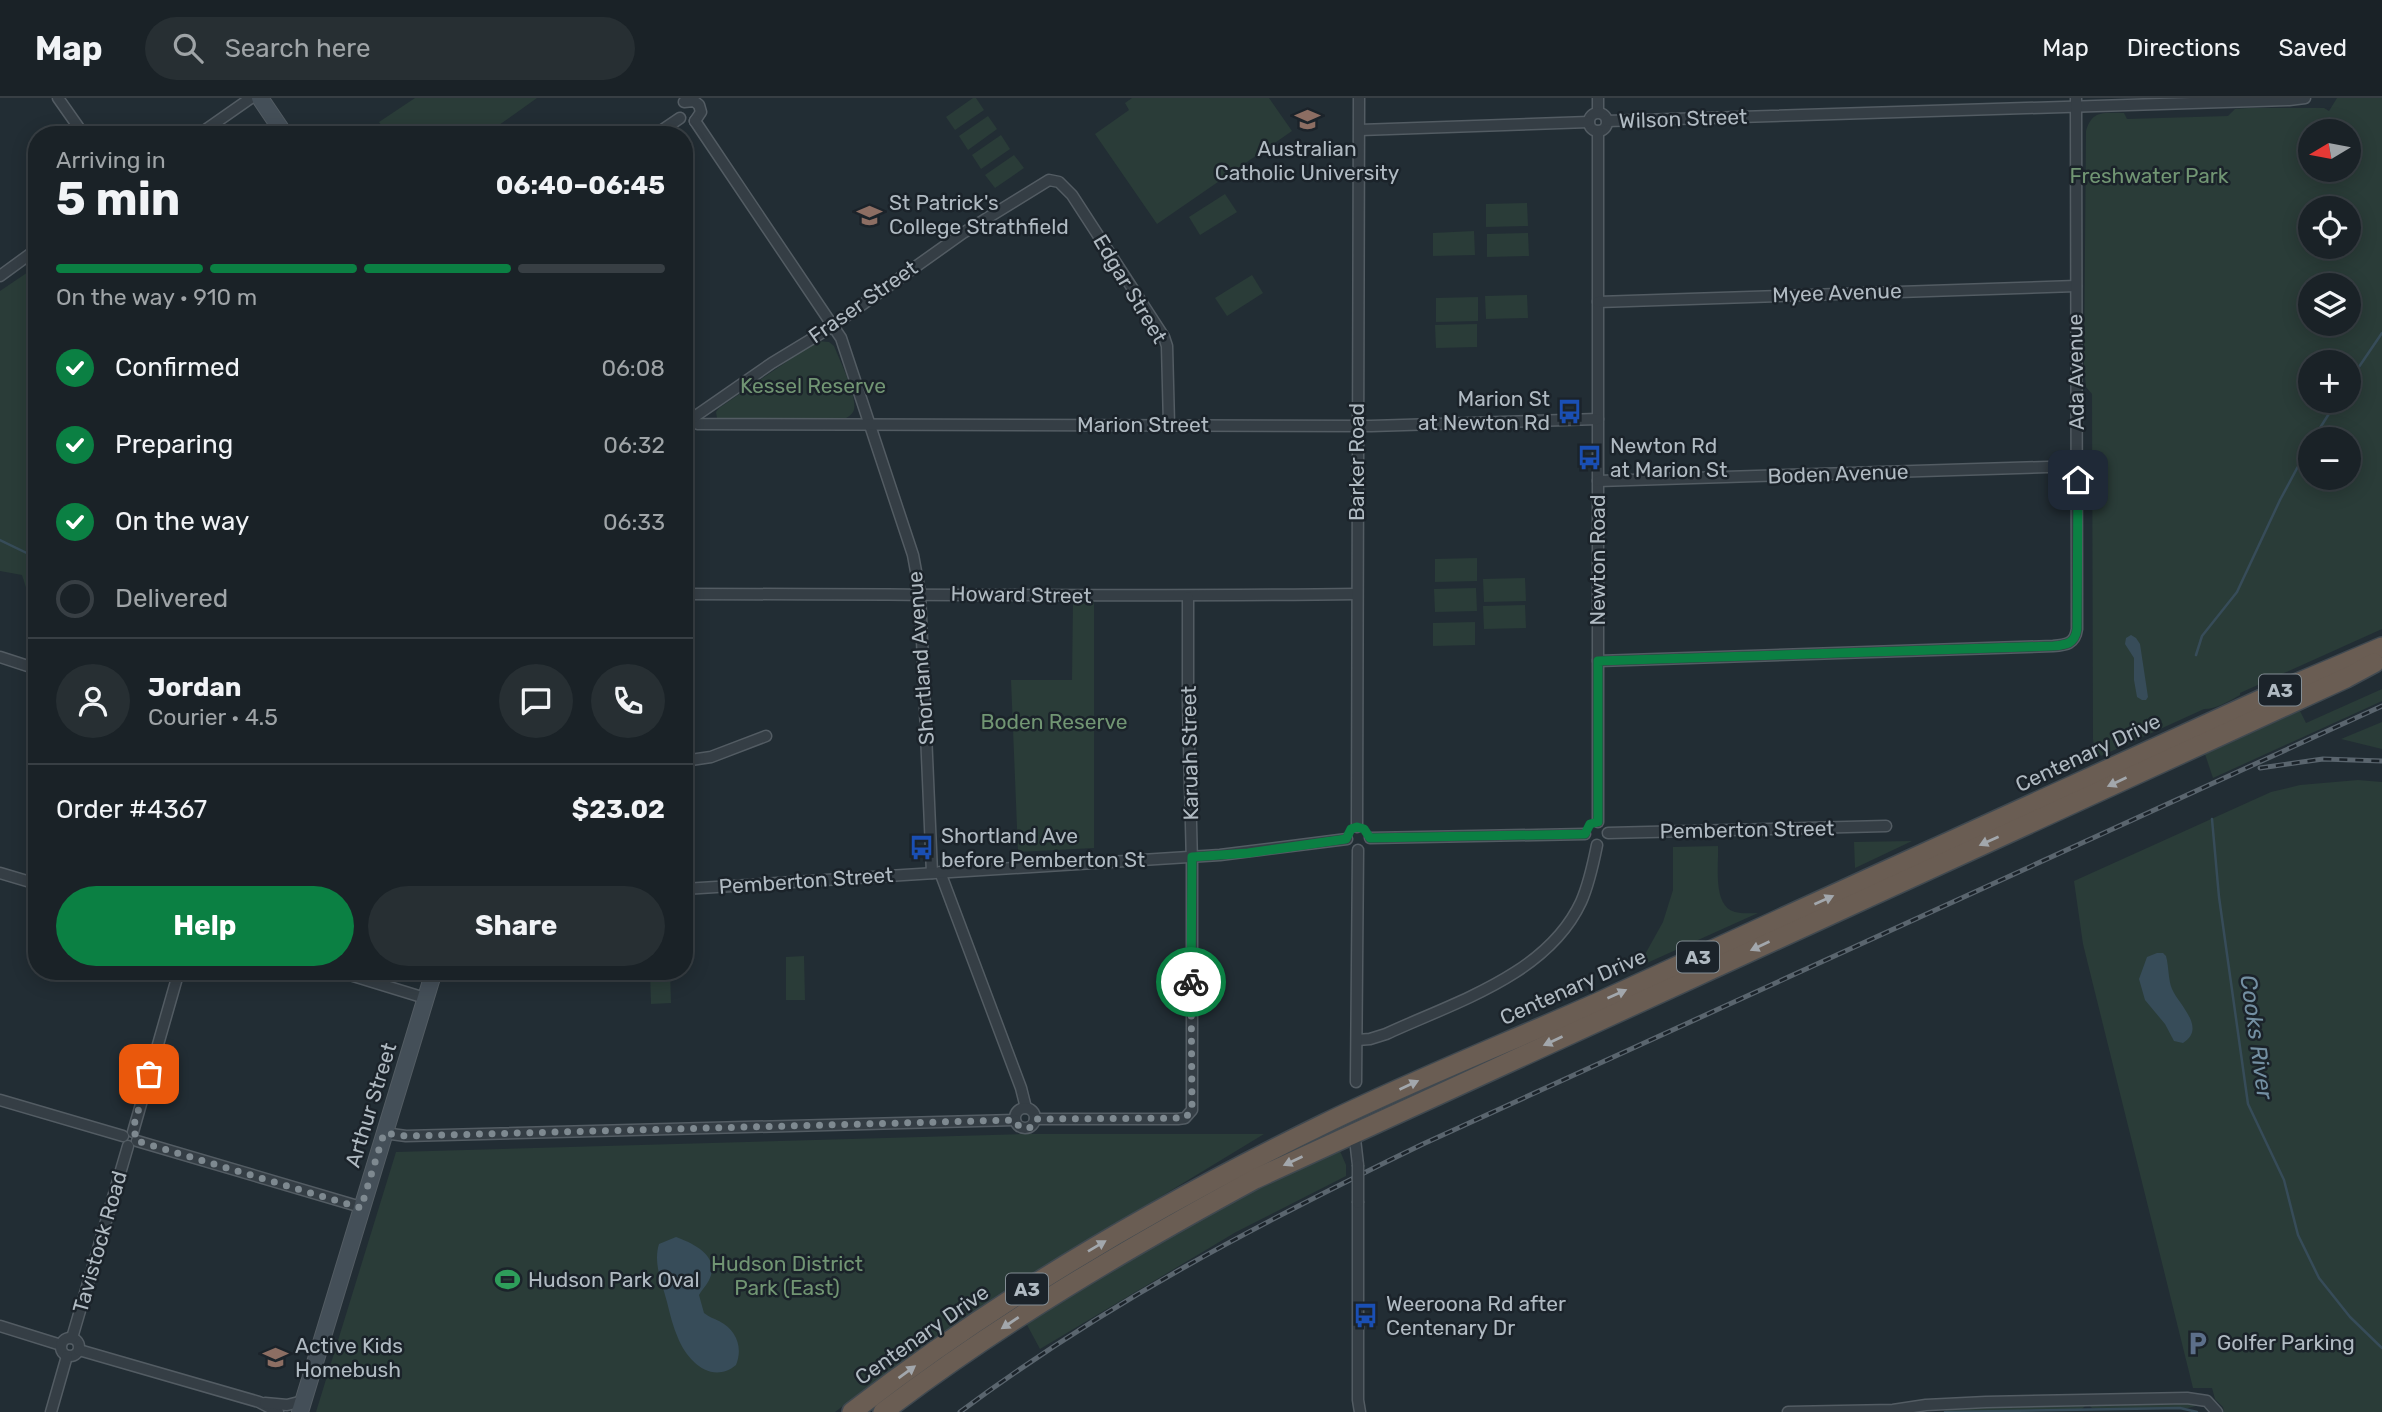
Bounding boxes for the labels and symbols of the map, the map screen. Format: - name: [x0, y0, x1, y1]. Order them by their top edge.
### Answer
- street label: Wilson Street: [1618, 104, 1748, 133]
- school or university icon: Australian Catholic University: [1293, 106, 1321, 134]
- north arrow: [2298, 119, 2361, 182]
- place label: Australian Catholic University: [1215, 136, 1400, 185]
- park label: Freshwater Park: [2069, 163, 2229, 188]
- place label: St Patrick's College Strathfield: [889, 190, 1069, 239]
- school or university icon: St Patrick's College Strathfield: [855, 201, 883, 229]
- street label: Edgar Street: [1088, 230, 1173, 348]
- street label: Fraser Street: [803, 255, 922, 348]
- street label: Myee Avenue: [1772, 278, 1902, 307]
- street label: Ada Avenue: [2062, 314, 2089, 430]
- park label: Kessel Reserve: [740, 373, 886, 398]
- place label: Marion St at Newton Rd: [1418, 386, 1550, 435]
- bus stop icon: Marion St at Newton Rd: [1556, 397, 1584, 425]
- street label: Barker Road: [1344, 403, 1369, 521]
- street label: Marion Street: [1077, 412, 1209, 437]
- place label: Newton Rd at Marion St: [1610, 433, 1727, 482]
- bus stop icon: Newton Rd at Marion St: [1576, 444, 1604, 472]
- pin: [2048, 450, 2108, 510]
- street label: Boden Avenue: [1767, 459, 1909, 488]
- street label: Newton Road: [1585, 495, 1610, 625]
- street label: Shortland Avenue: [902, 570, 939, 746]
- street label: Howard Street: [950, 581, 1092, 608]
- road number: A3: [2259, 674, 2301, 706]
- street label: Karuah Street: [1176, 685, 1203, 821]
- street label: Centenary Drive: [2011, 708, 2164, 797]
- park label: Boden Reserve: [980, 709, 1128, 734]
- one-way arrow: [2107, 776, 2127, 788]
- street label: Pemberton Street: [1659, 815, 1835, 844]
- place label: Shortland Ave before Pemberton St: [941, 823, 1145, 872]
- bus stop icon: Shortland Ave before Pemberton St: [907, 834, 935, 862]
- one-way arrow: [1979, 835, 1999, 847]
- street label: Pemberton Street: [718, 862, 894, 899]
- one-way arrow: [1814, 894, 1834, 905]
- one-way arrow: [1750, 940, 1770, 952]
- road number: A3: [1677, 942, 1719, 972]
- street label: Centenary Drive: [1496, 943, 1650, 1030]
- courier: [1156, 947, 1226, 1017]
- water label: Cooks River: [2234, 973, 2280, 1102]
- one-way arrow: [1607, 988, 1627, 1000]
- one-way arrow: [1543, 1035, 1563, 1047]
- street label: Arthur Street: [340, 1039, 401, 1170]
- pin: [119, 1044, 179, 1104]
- one-way arrow: [1398, 1079, 1419, 1090]
- one-way arrow: [1283, 1155, 1303, 1167]
- street label: Tavistock Road: [67, 1168, 132, 1316]
- one-way arrow: [1087, 1240, 1106, 1252]
- park label: Hudson District Park (East): [711, 1251, 863, 1300]
- sports icon: Hudson Park Oval: [494, 1266, 522, 1294]
- place label: Hudson Park Oval: [528, 1267, 700, 1292]
- road number: A3: [1006, 1274, 1048, 1304]
- street label: Centenary Drive: [850, 1279, 993, 1390]
- place label: Weeroona Rd after Centenary Dr: [1386, 1291, 1566, 1340]
- bus stop icon: Weeroona Rd after Centenary Dr: [1352, 1302, 1380, 1330]
- one-way arrow: [1000, 1316, 1020, 1329]
- parking icon: Golfer Parking: [2183, 1329, 2211, 1357]
- place label: Golfer Parking: [2217, 1330, 2355, 1355]
- place label: Active Kids Homebush: [295, 1333, 403, 1382]
- school or university icon: Active Kids Homebush: [261, 1344, 289, 1372]
- one-way arrow: [898, 1365, 916, 1379]

